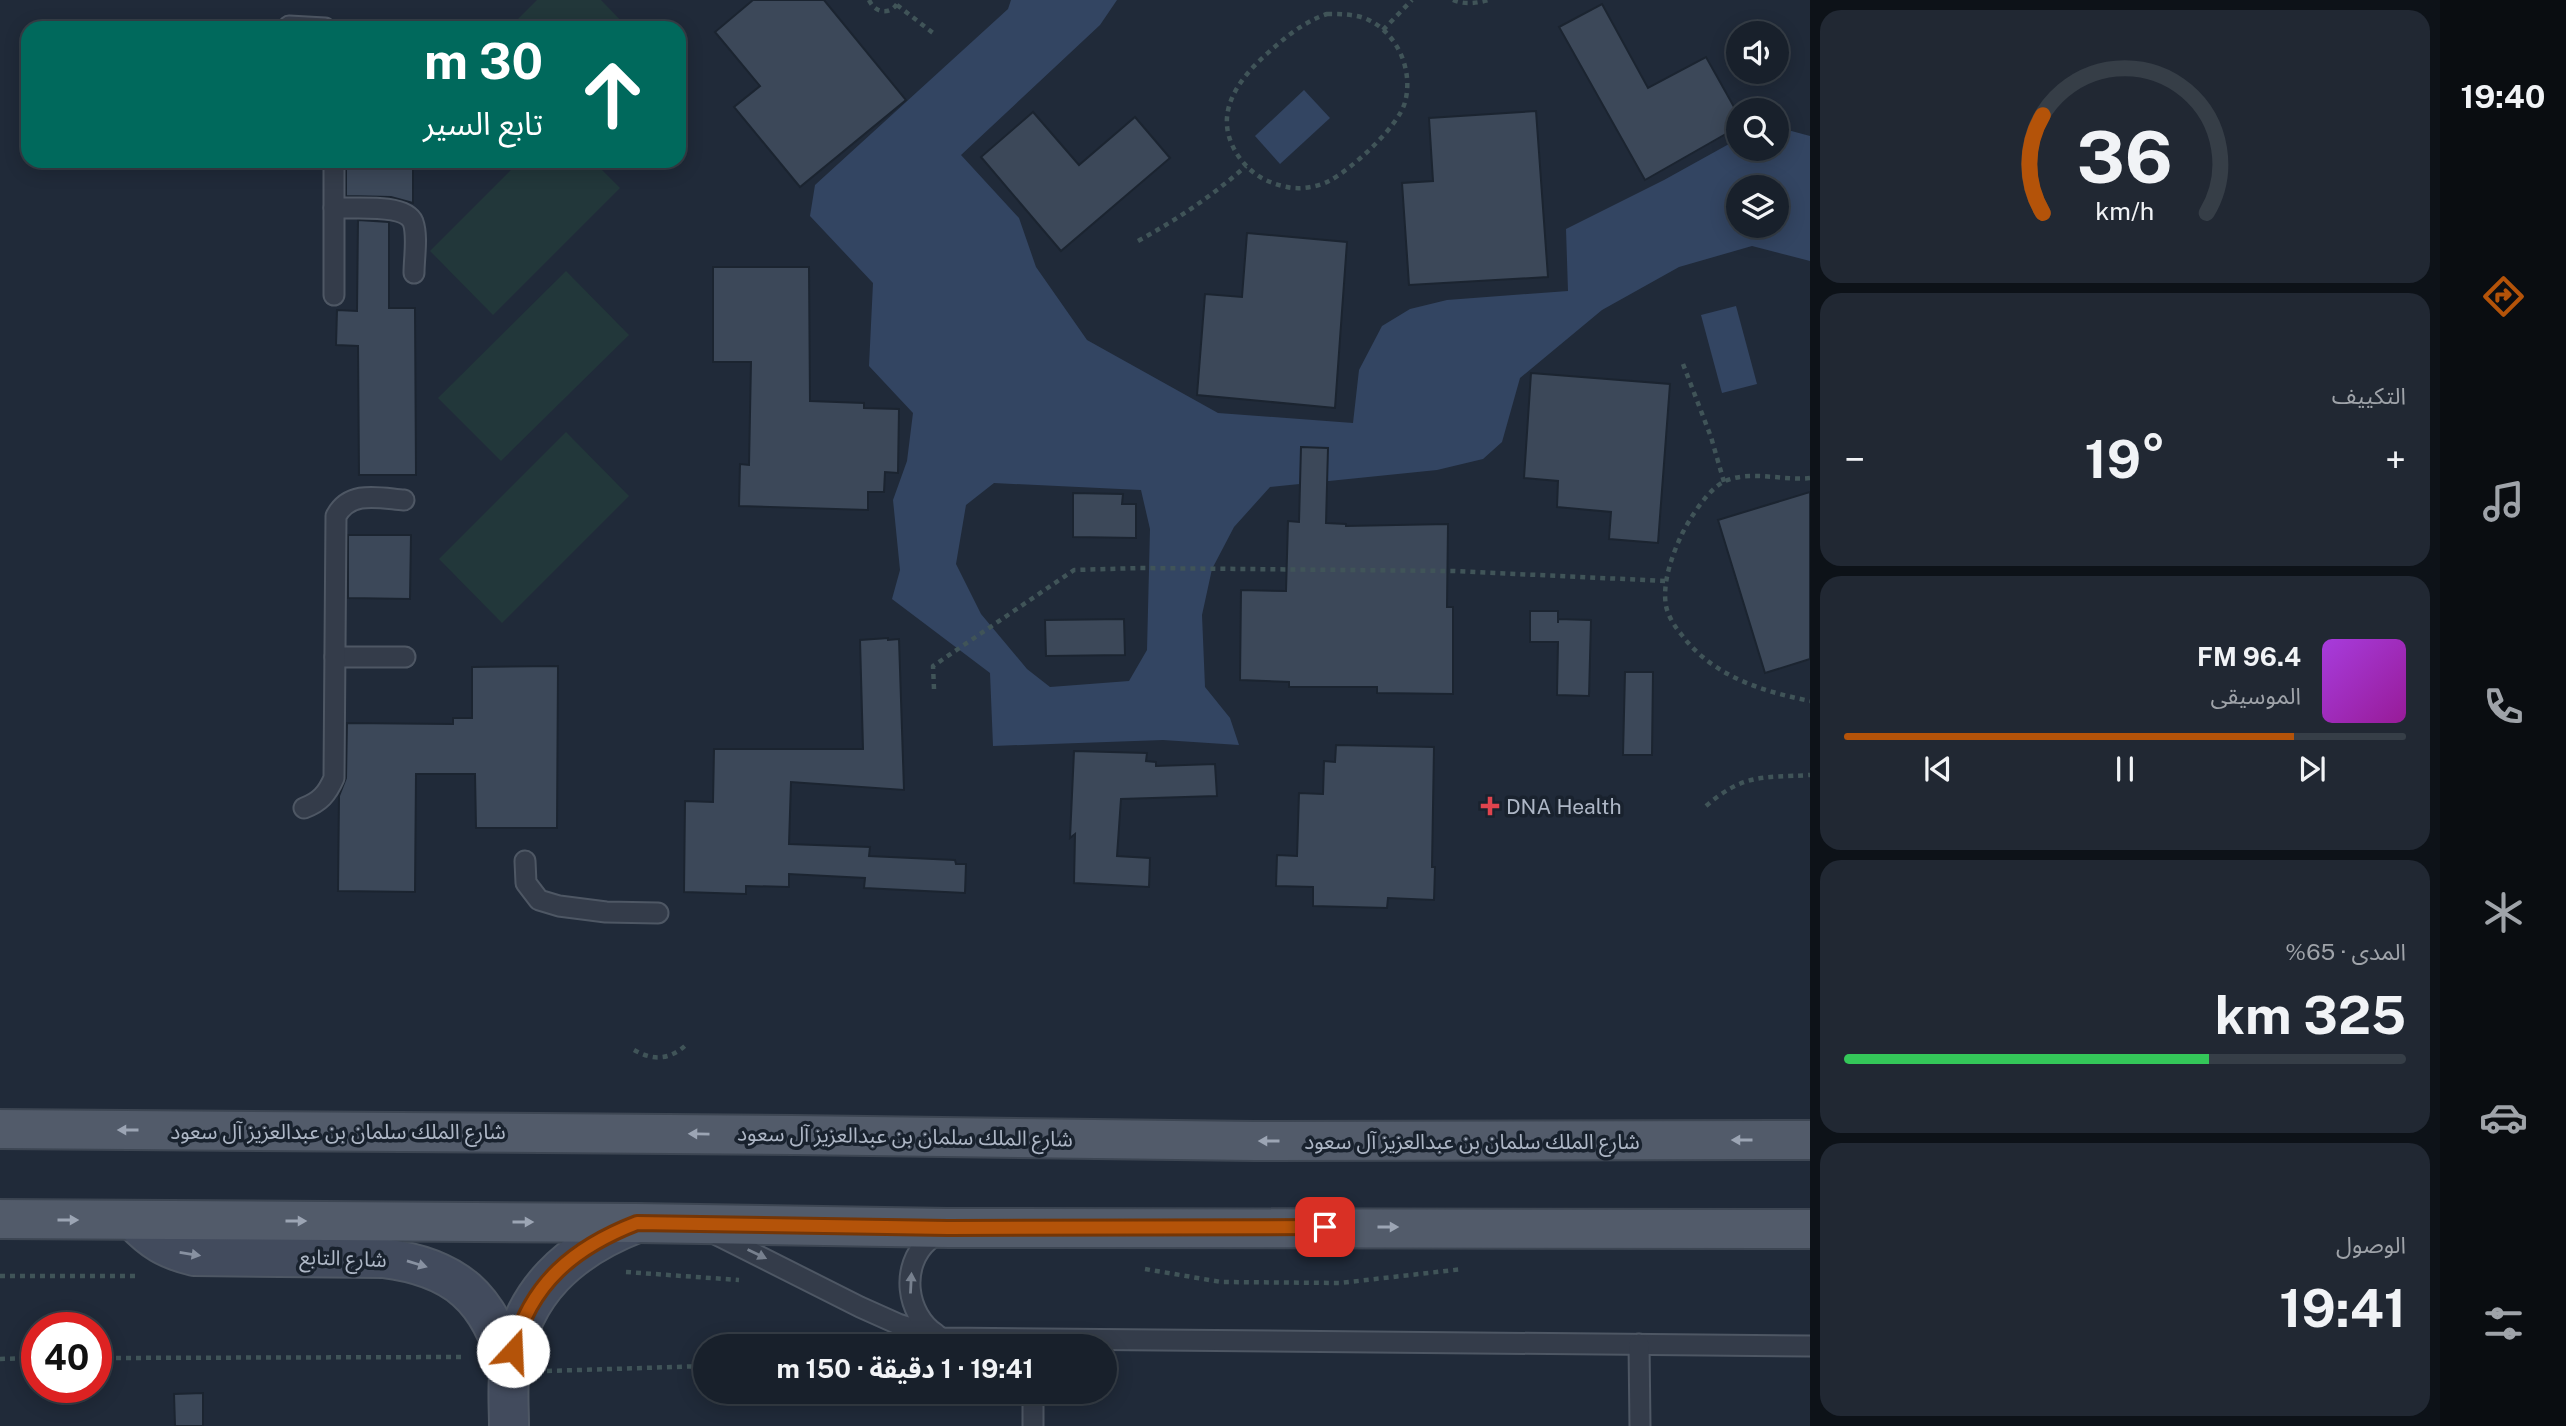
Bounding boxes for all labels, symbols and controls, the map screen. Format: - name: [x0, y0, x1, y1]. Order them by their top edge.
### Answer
- map controls: [1726, 21, 1789, 238]
- button: sound: [1726, 21, 1789, 84]
- text: 30 m: [424, 32, 543, 90]
- icon: ahead: [567, 49, 658, 140]
- text: 19:40: [2461, 78, 2545, 115]
- button: search: [1726, 98, 1789, 161]
- text: تابع السير: [423, 105, 543, 142]
- text: 36: [2077, 114, 2173, 199]
- button: layers: [1726, 175, 1789, 238]
- text: km/h: [2096, 195, 2154, 225]
- icon: directions: [2479, 272, 2528, 321]
- text: التكييف: [2332, 382, 2406, 409]
- text: 19°: [2084, 429, 2166, 490]
- text: −: [1844, 437, 1865, 482]
- text: +: [2385, 437, 2406, 482]
- icon: music: [2479, 477, 2528, 526]
- text: 96.4 FM: [2197, 641, 2301, 672]
- text: الموسيقى: [2210, 682, 2301, 709]
- icon: phone: [2479, 682, 2528, 731]
- icon: previous: [1919, 750, 1957, 788]
- icon: pause: [2106, 750, 2144, 788]
- icon: next: [2293, 750, 2331, 788]
- place label: DNA Health: [1506, 794, 1622, 819]
- marker: DNA Health: [1480, 796, 1500, 816]
- icon: climate: [2479, 888, 2528, 937]
- text: المدى · 65%: [2285, 938, 2406, 965]
- text: 325 km: [2215, 985, 2406, 1046]
- icon: car: [2479, 1093, 2528, 1142]
- street label: شارع الملك سلمان بن عبدالعزيز آل سعود: [170, 1119, 506, 1147]
- street label: شارع الملك سلمان بن عبدالعزيز آل سعود: [737, 1121, 1073, 1154]
- one-way arrow: [117, 1124, 139, 1136]
- one-way arrow: [688, 1128, 710, 1140]
- street label: شارع الملك سلمان بن عبدالعزيز آل سعود: [1304, 1129, 1640, 1157]
- one-way arrow: [1731, 1134, 1753, 1146]
- one-way arrow: [1258, 1135, 1280, 1147]
- pin: [1295, 1197, 1355, 1257]
- icon: arrive: [1306, 1208, 1344, 1246]
- one-way arrow: [57, 1214, 79, 1226]
- one-way arrow: [285, 1215, 307, 1227]
- one-way arrow: [512, 1217, 534, 1228]
- one-way arrow: [1377, 1221, 1399, 1233]
- text: الوصول: [2336, 1231, 2406, 1258]
- street label: شارع التابع: [299, 1244, 387, 1275]
- one-way arrow: [179, 1249, 201, 1260]
- one-way arrow: [747, 1249, 767, 1260]
- one-way arrow: [407, 1260, 428, 1270]
- one-way arrow: [906, 1272, 917, 1294]
- text: 19:41: [2279, 1278, 2406, 1339]
- icon: filters: [2479, 1299, 2528, 1348]
- speed limit sign: 40: [21, 1312, 112, 1403]
- position arrow: [476, 1314, 550, 1388]
- text: 19:41 · 1 دقيقة · 150 m: [776, 1353, 1034, 1384]

